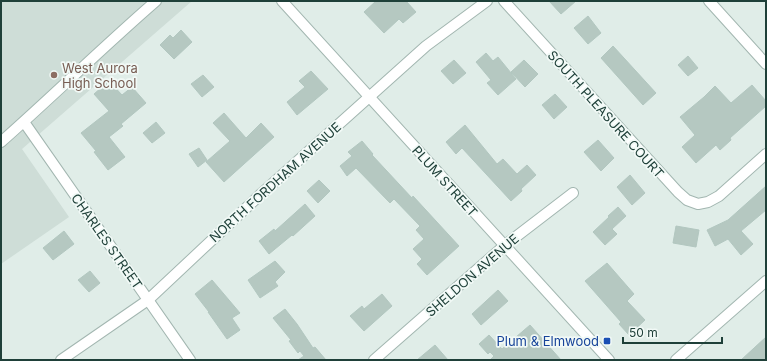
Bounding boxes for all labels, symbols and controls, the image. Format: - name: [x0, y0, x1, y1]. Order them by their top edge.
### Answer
- street label: SOUTH PLEASURE COURT: [545, 47, 667, 181]
- place label: West Aurora High School: [62, 60, 138, 91]
- marker: West Aurora High School: [49, 70, 59, 80]
- street label: NORTH FORDHAM AVENUE: [206, 119, 344, 245]
- street label: PLUM STREET: [409, 142, 481, 220]
- street label: CHARLES STREET: [68, 190, 146, 292]
- street label: SHELDON AVENUE: [422, 230, 522, 320]
- scale bar: [623, 319, 722, 345]
- text: 50 m: [629, 325, 658, 340]
- place label: Plum & Elmwood: [496, 333, 599, 349]
- marker: Plum & Elmwood: [602, 336, 612, 346]

